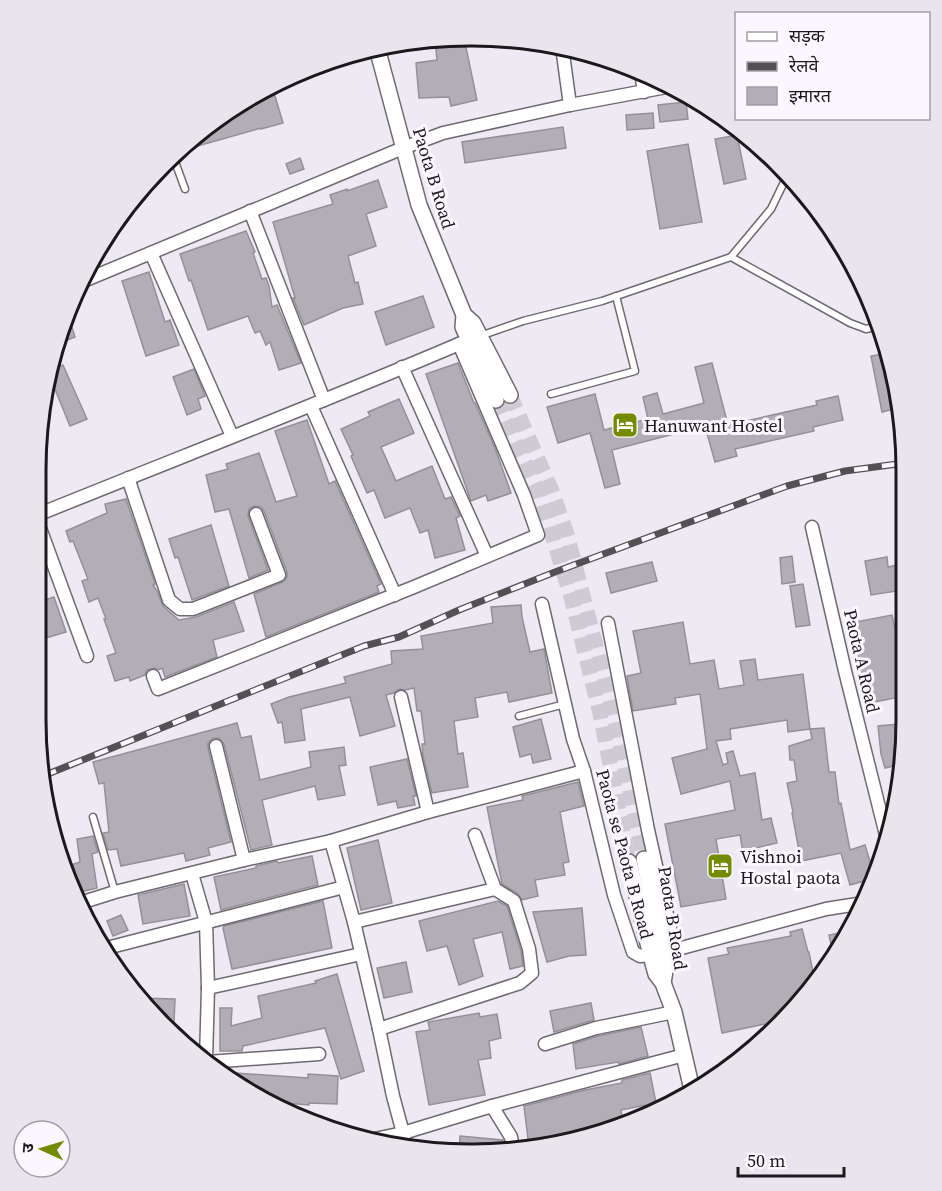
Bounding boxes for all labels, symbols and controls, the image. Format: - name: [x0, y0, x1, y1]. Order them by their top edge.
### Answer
- legend: [735, 12, 930, 120]
- text: सड़क: [789, 23, 826, 48]
- text: रेलवे: [788, 53, 820, 78]
- text: इमारत: [789, 83, 832, 108]
- street label: Paota B Road: [407, 124, 461, 232]
- hotel icon: Hanuwant Hostel: [610, 410, 640, 440]
- place label: Hanuwant Hostel: [644, 413, 783, 438]
- street label: Paota A Road: [838, 607, 886, 715]
- street label: Paota se Paota B Road: [590, 766, 660, 942]
- place label: Vishnoi Hostal paota: [740, 844, 841, 890]
- hotel icon: Vishnoi Hostal paota: [705, 851, 735, 881]
- street label: Paota B Road: [652, 864, 694, 972]
- north arrow: [12, 1119, 72, 1179]
- scale bar: [738, 1140, 844, 1178]
- text: उ: [16, 1142, 38, 1153]
- text: 50 m: [747, 1148, 785, 1173]

